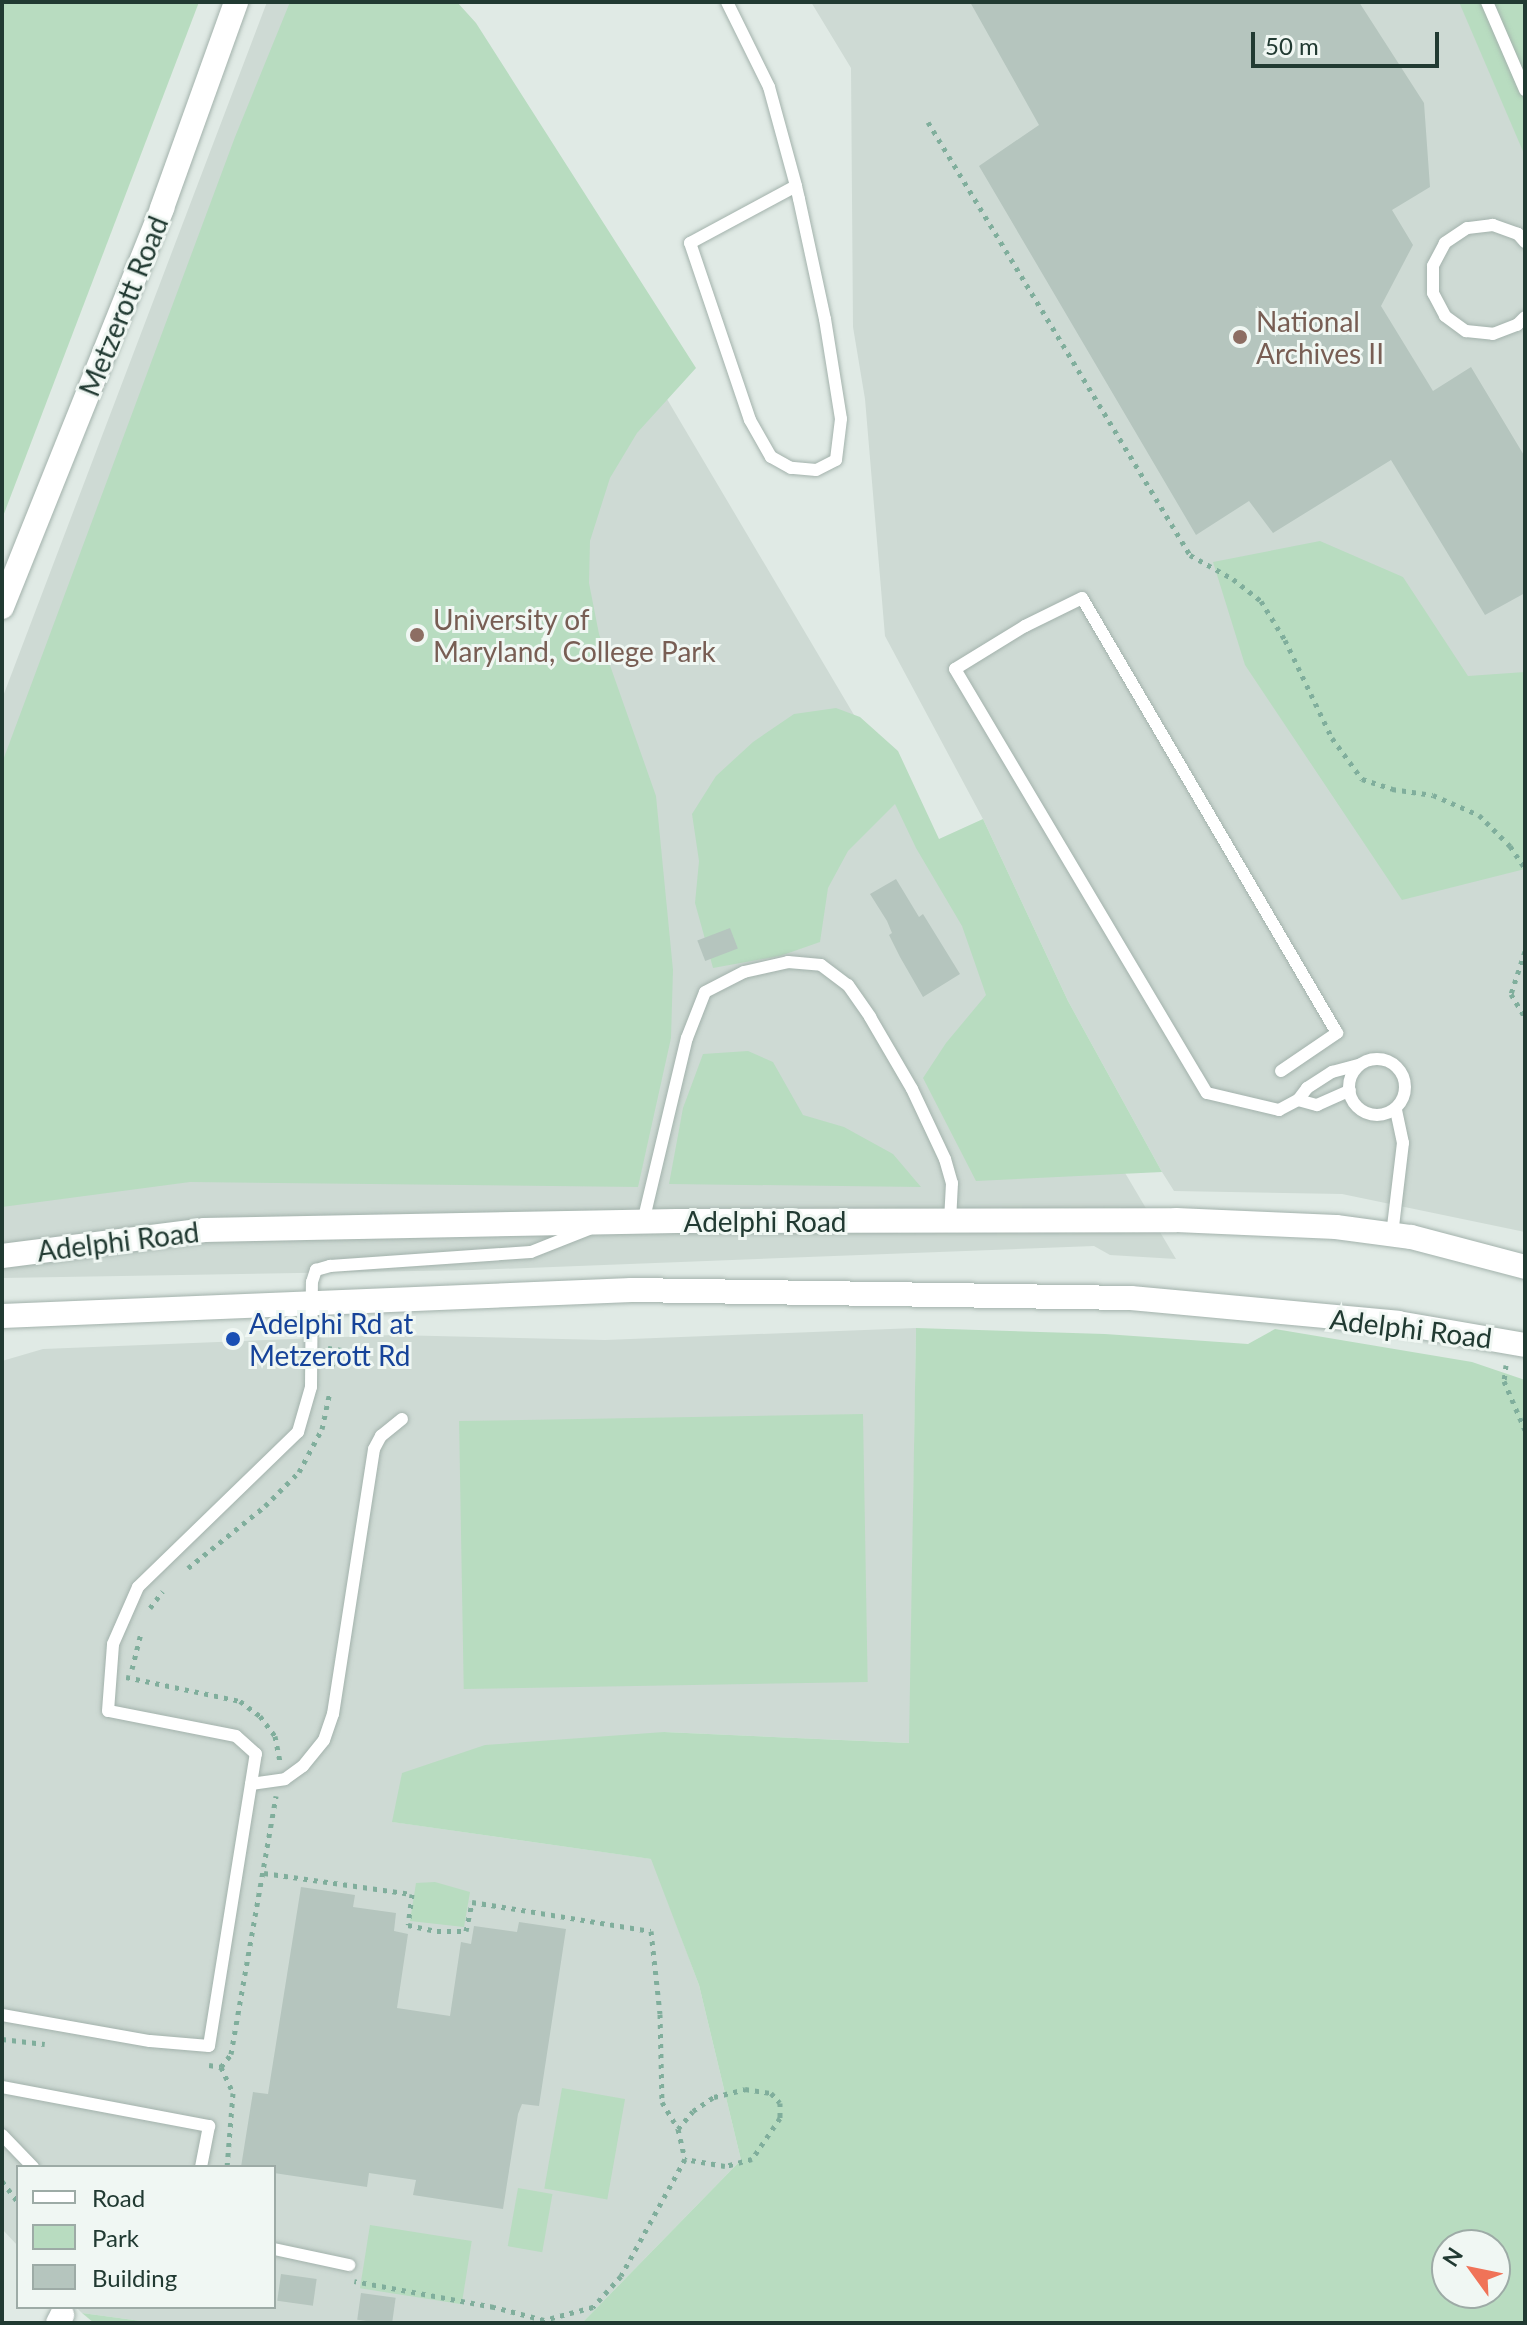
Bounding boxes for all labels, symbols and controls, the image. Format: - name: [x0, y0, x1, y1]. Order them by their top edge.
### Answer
- scale bar: [1255, 16, 1443, 66]
- text: 50 m: [1265, 31, 1319, 60]
- street label: Metzerott Road: [72, 211, 174, 401]
- place label: National Archives II: [1256, 304, 1384, 370]
- marker: National Archives II: [1231, 328, 1249, 346]
- place label: University of Maryland, College Park: [433, 602, 716, 668]
- marker: University of Maryland, College Park: [408, 626, 426, 644]
- street label: Adelphi Road: [683, 1204, 847, 1238]
- street label: Adelphi Road: [35, 1214, 201, 1268]
- street label: Adelphi Road: [1328, 1301, 1494, 1355]
- place label: Adelphi Rd at Metzerott Rd: [249, 1306, 413, 1372]
- marker: Adelphi Rd at Metzerott Rd: [224, 1330, 242, 1348]
- legend: [16, 2165, 276, 2309]
- text: Road: [92, 2183, 145, 2212]
- text: Park: [92, 2223, 139, 2252]
- north arrow: [1431, 2229, 1511, 2309]
- text: N: [1436, 2242, 1468, 2271]
- text: Building: [92, 2263, 177, 2292]

